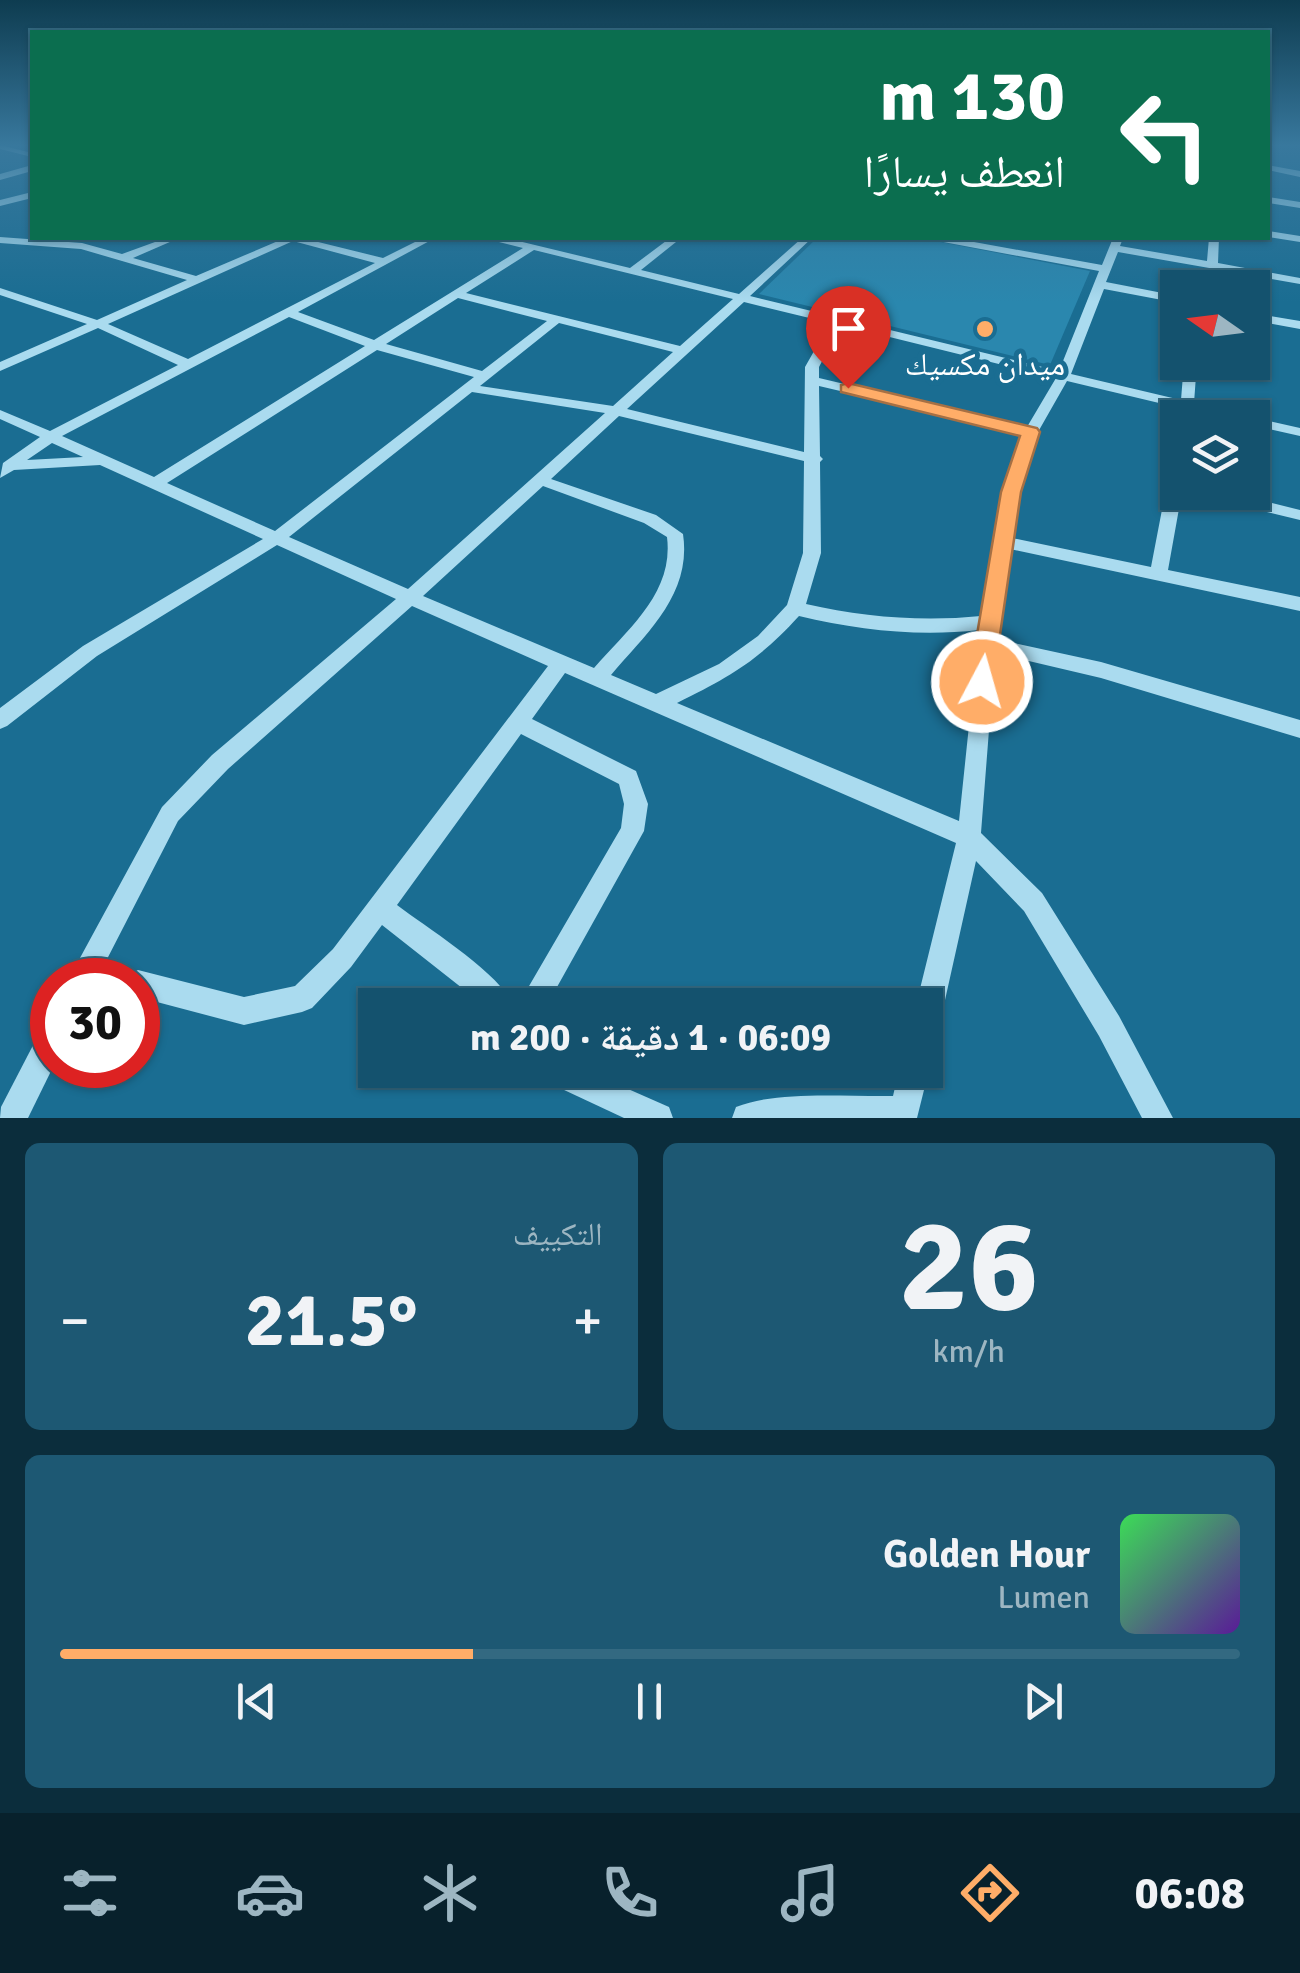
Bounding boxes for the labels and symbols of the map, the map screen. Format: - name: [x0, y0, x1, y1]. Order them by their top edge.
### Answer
- north arrow: [1160, 270, 1270, 380]
- pin: [806, 286, 891, 389]
- marker: ميدان مكسيك: [974, 318, 996, 340]
- place label: ميدان مكسيك: [905, 345, 1065, 384]
- position arrow: [930, 630, 1034, 734]
- speed limit sign: 30: [30, 958, 160, 1088]

